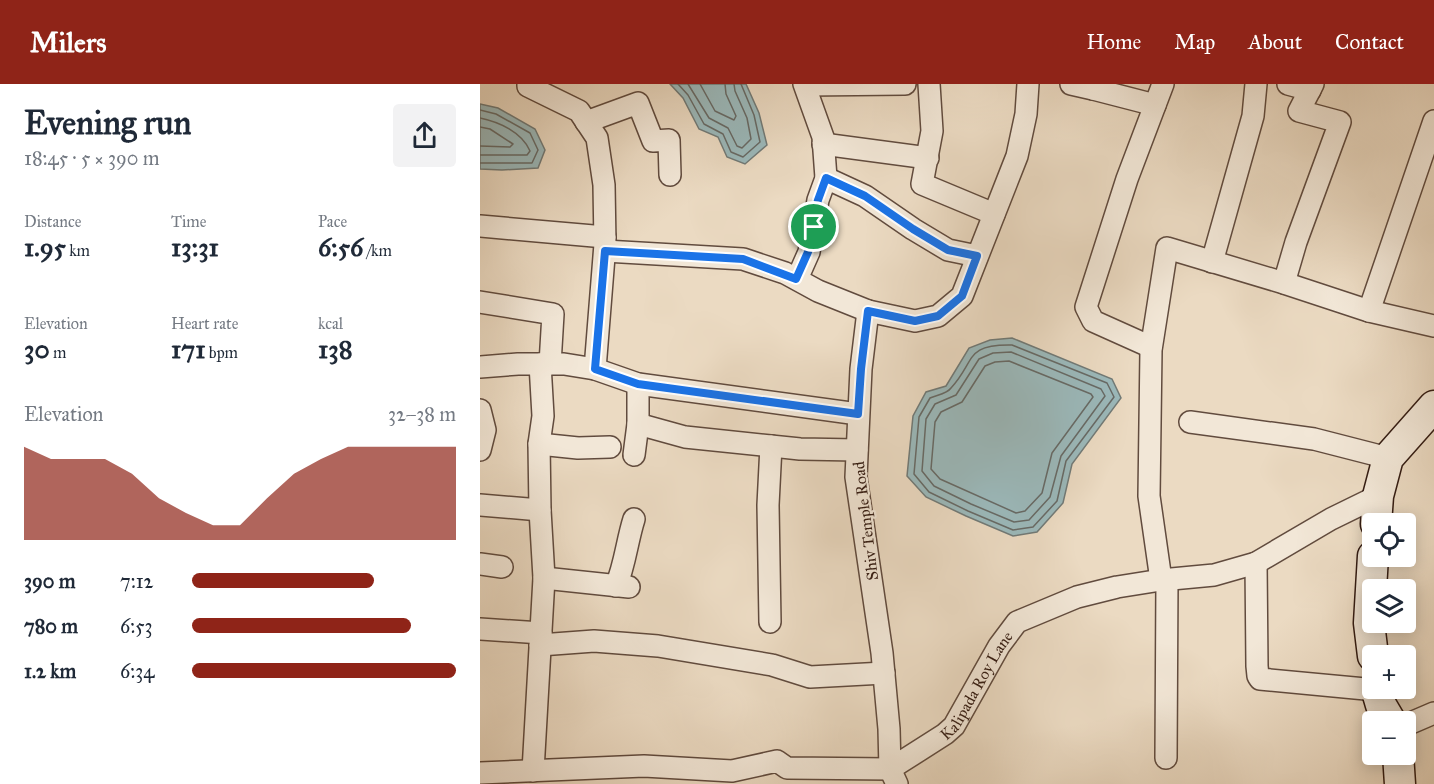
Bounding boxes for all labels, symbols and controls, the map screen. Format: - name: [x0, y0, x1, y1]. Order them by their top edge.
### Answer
- text: Milers: [30, 25, 106, 60]
- text: Home: [1086, 29, 1141, 55]
- text: Map: [1174, 29, 1215, 55]
- text: About: [1248, 29, 1302, 55]
- text: Contact: [1335, 29, 1404, 55]
- text: Evening run: [24, 103, 191, 143]
- button: share: [393, 104, 456, 167]
- text: 18:45 · 5 × 390 m: [24, 146, 160, 170]
- pin: [788, 201, 839, 252]
- icon: arrive: [797, 210, 830, 243]
- text: Distance: [24, 212, 81, 231]
- text: Time: [171, 212, 206, 231]
- text: Pace: [318, 212, 347, 231]
- text: 1.95: [24, 231, 66, 263]
- text: 13:31: [171, 231, 219, 263]
- text: 6:56: [318, 231, 363, 263]
- text: km: [66, 241, 90, 260]
- text: /km: [363, 241, 392, 260]
- text: Elevation: [24, 314, 88, 333]
- text: Heart rate: [171, 314, 238, 333]
- text: kcal: [318, 314, 343, 333]
- text: 30: [24, 333, 50, 365]
- text: 171: [171, 333, 205, 365]
- text: 138: [318, 333, 353, 365]
- text: m: [50, 343, 66, 362]
- text: bpm: [205, 343, 238, 362]
- text: Elevation: [24, 402, 103, 426]
- text: 32–38 m: [388, 402, 456, 426]
- street label: Shiv Temple Road: [849, 460, 882, 581]
- map controls: [1362, 513, 1416, 765]
- button: locate: [1362, 513, 1416, 567]
- text: 390 m: [24, 569, 76, 593]
- text: 7:12: [120, 569, 153, 593]
- button: layers: [1362, 579, 1416, 633]
- text: 780 m: [24, 614, 78, 638]
- text: 6:53: [120, 614, 153, 638]
- street label: Kalipada Roy Lane: [936, 627, 1017, 744]
- button: +: [1362, 645, 1416, 699]
- text: 1.2 km: [24, 659, 76, 683]
- text: 6:34: [120, 659, 154, 683]
- button: −: [1362, 711, 1416, 765]

